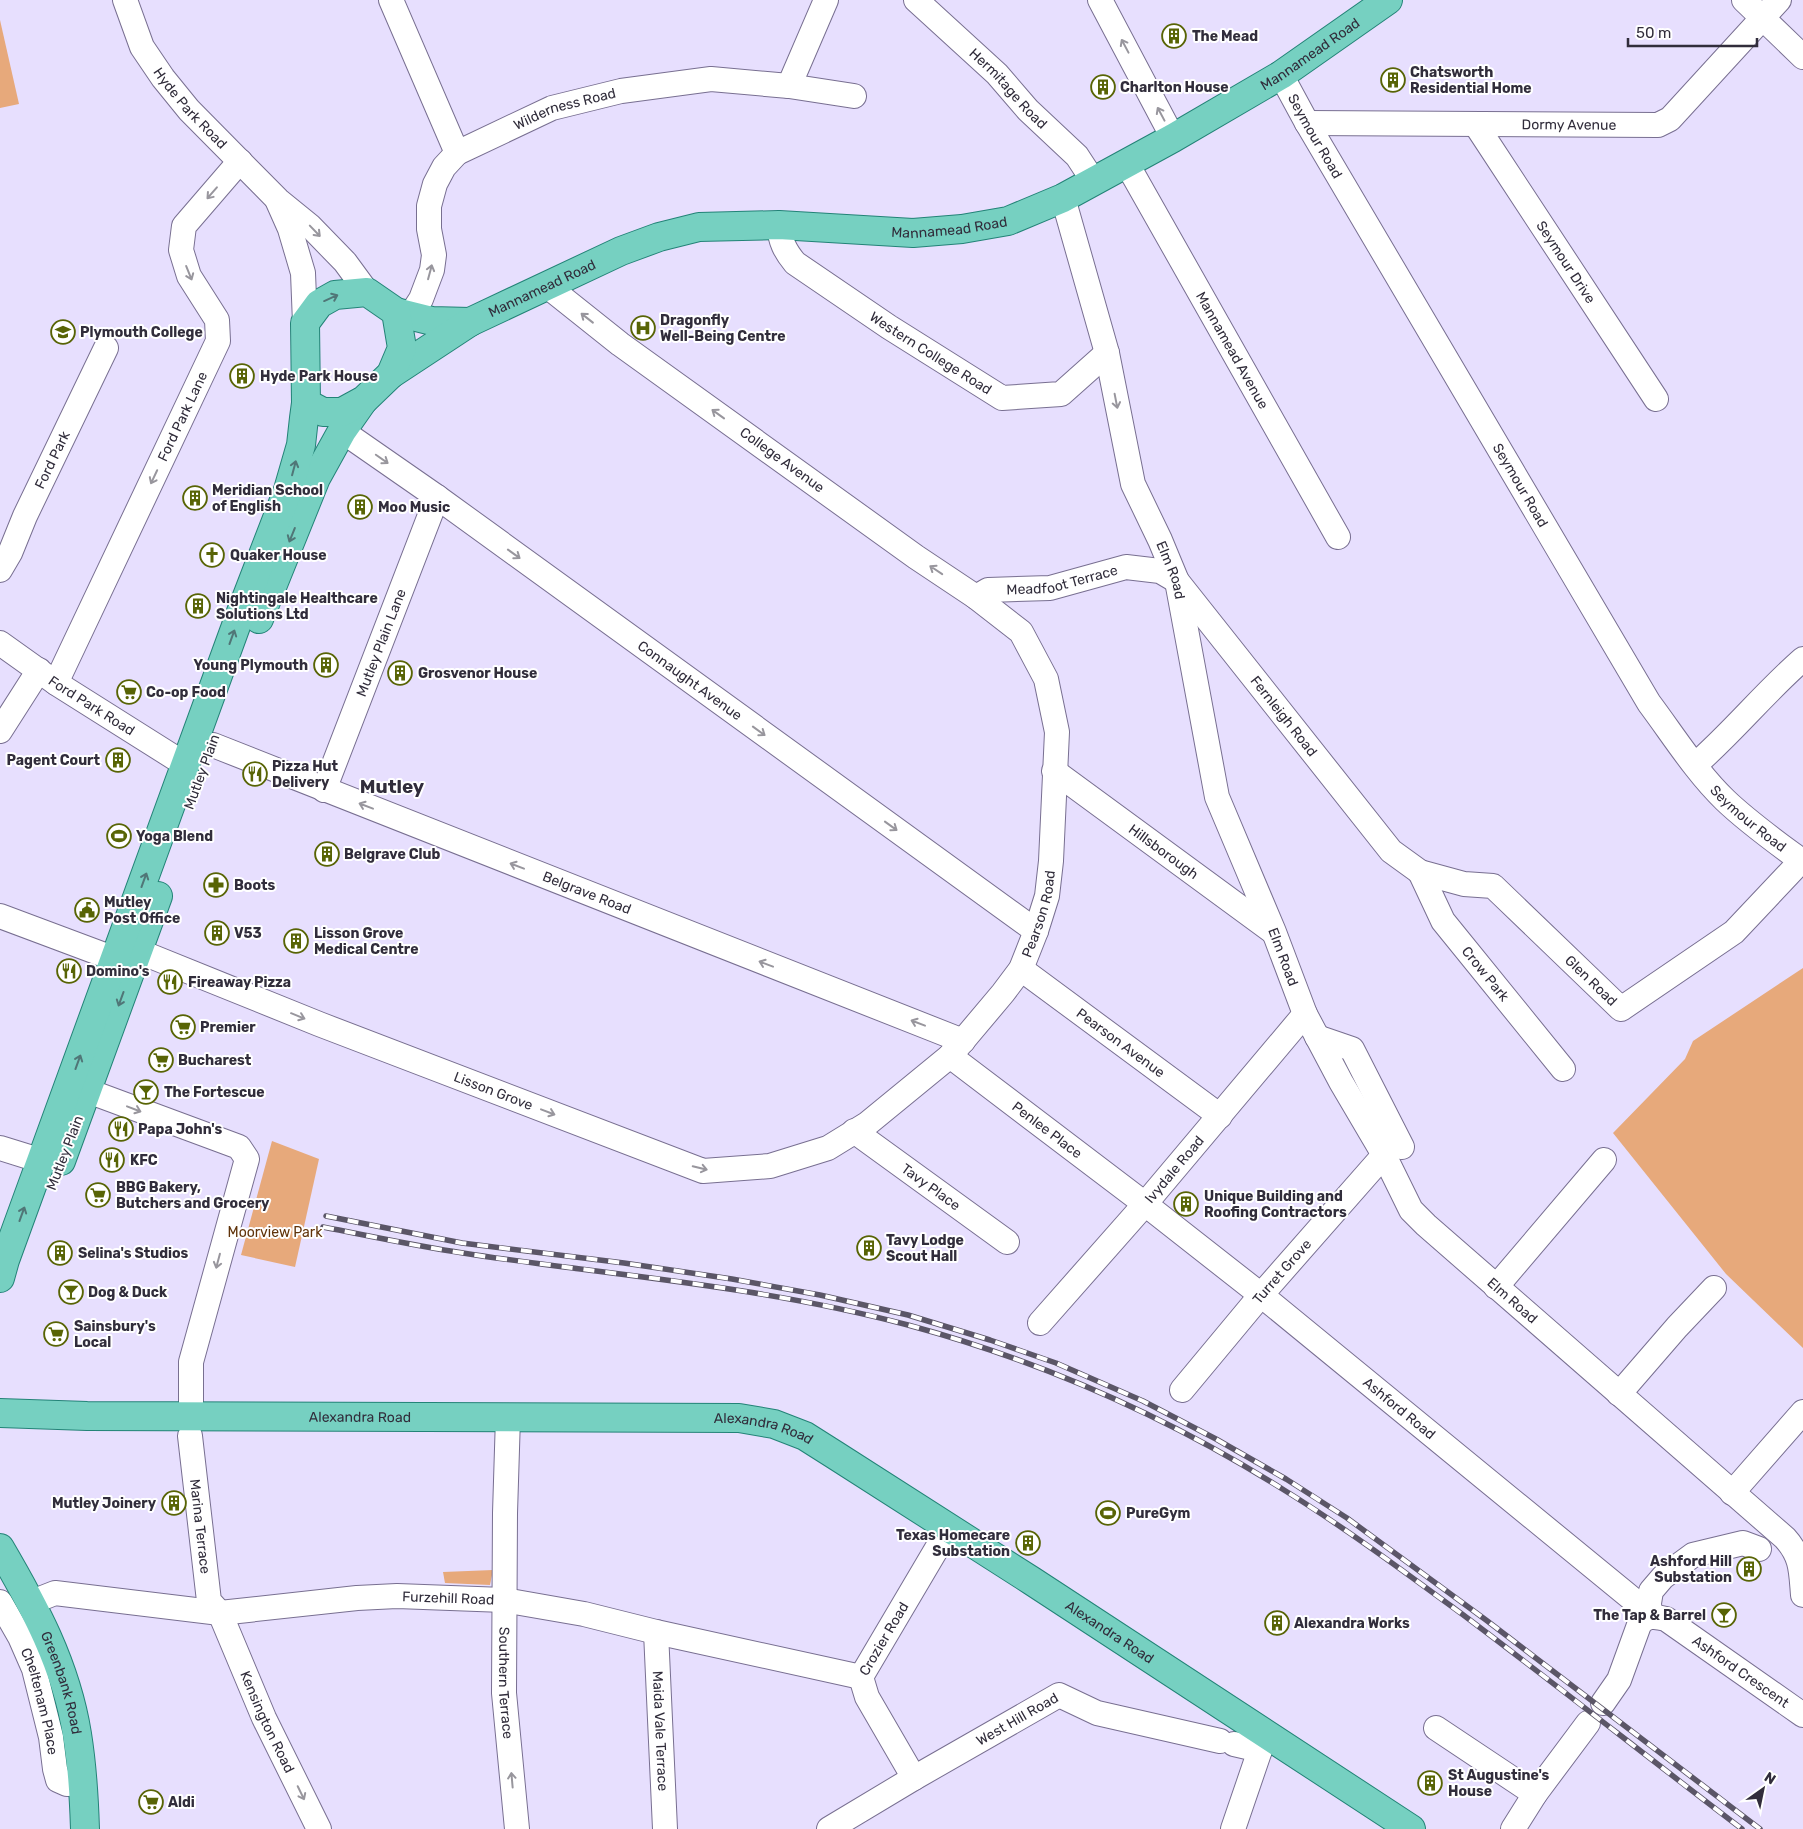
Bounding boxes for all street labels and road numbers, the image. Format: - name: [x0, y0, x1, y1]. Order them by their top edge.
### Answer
- street label: Mannamead Road: [1257, 14, 1363, 94]
- street label: Hermitage Road: [966, 45, 1051, 132]
- street label: Hyde Park Road: [150, 64, 231, 152]
- street label: Wilderness Road: [511, 84, 617, 133]
- street label: Seymour Road: [1284, 91, 1346, 181]
- street label: Dormy Avenue: [1522, 116, 1617, 133]
- street label: Mannamead Road: [891, 213, 1008, 242]
- street label: Seymour Drive: [1533, 218, 1599, 307]
- street label: Mannamead Road: [486, 256, 598, 321]
- street label: Mannamead Avenue: [1192, 289, 1272, 412]
- street label: Western College Road: [867, 308, 995, 398]
- street label: Ford Park Lane: [154, 369, 211, 464]
- street label: College Avenue: [736, 424, 828, 496]
- street label: Ford Park: [31, 427, 74, 492]
- street label: Seymour Road: [1489, 440, 1552, 530]
- street label: Elm Road: [1153, 538, 1189, 601]
- street label: Meadfoot Terrace: [1006, 561, 1120, 598]
- street label: Mutley Plain Lane: [352, 586, 409, 699]
- street label: Connaught Avenue: [634, 637, 746, 724]
- street label: Ford Park Road: [45, 672, 138, 739]
- street label: Fernleigh Road: [1247, 672, 1321, 760]
- street label: Mutley Plain: [181, 732, 223, 812]
- street label: Seymour Road: [1707, 782, 1790, 855]
- street label: Hillsborough: [1125, 820, 1202, 883]
- street label: Belgrave Road: [540, 867, 634, 918]
- street label: Pearson Road: [1018, 869, 1058, 960]
- street label: Elm Road: [1265, 925, 1302, 988]
- street label: Crow Park: [1458, 943, 1514, 1005]
- street label: Glen Road: [1562, 951, 1621, 1009]
- street label: Pearson Avenue: [1073, 1004, 1168, 1081]
- street label: Lisson Grove: [452, 1068, 536, 1114]
- street label: Penlee Place: [1009, 1098, 1086, 1162]
- street label: Mutley Plain: [43, 1113, 87, 1193]
- street label: Ivydale Road: [1141, 1132, 1207, 1207]
- street label: Tavy Place: [898, 1160, 964, 1214]
- street label: Turret Grove: [1249, 1235, 1315, 1307]
- street label: Elm Road: [1484, 1274, 1541, 1327]
- street label: Ashford Road: [1360, 1374, 1439, 1443]
- street label: Alexandra Road: [309, 1408, 411, 1425]
- street label: Alexandra Road: [714, 1409, 817, 1448]
- street label: Marina Terrace: [187, 1478, 214, 1575]
- street label: Furzehill Road: [402, 1588, 495, 1608]
- street label: Alexandra Road: [1062, 1597, 1157, 1667]
- street label: Crozier Road: [855, 1599, 912, 1679]
- street label: Southern Terrace: [495, 1627, 517, 1740]
- street label: Greenbank Road: [37, 1629, 85, 1735]
- street label: Ashford Crescent: [1689, 1632, 1793, 1711]
- street label: Cheltenam Place: [17, 1645, 62, 1756]
- street label: Kensington Road: [237, 1668, 298, 1776]
- street label: Maida Vale Terrace: [649, 1670, 672, 1792]
- street label: West Hill Road: [973, 1689, 1061, 1749]

